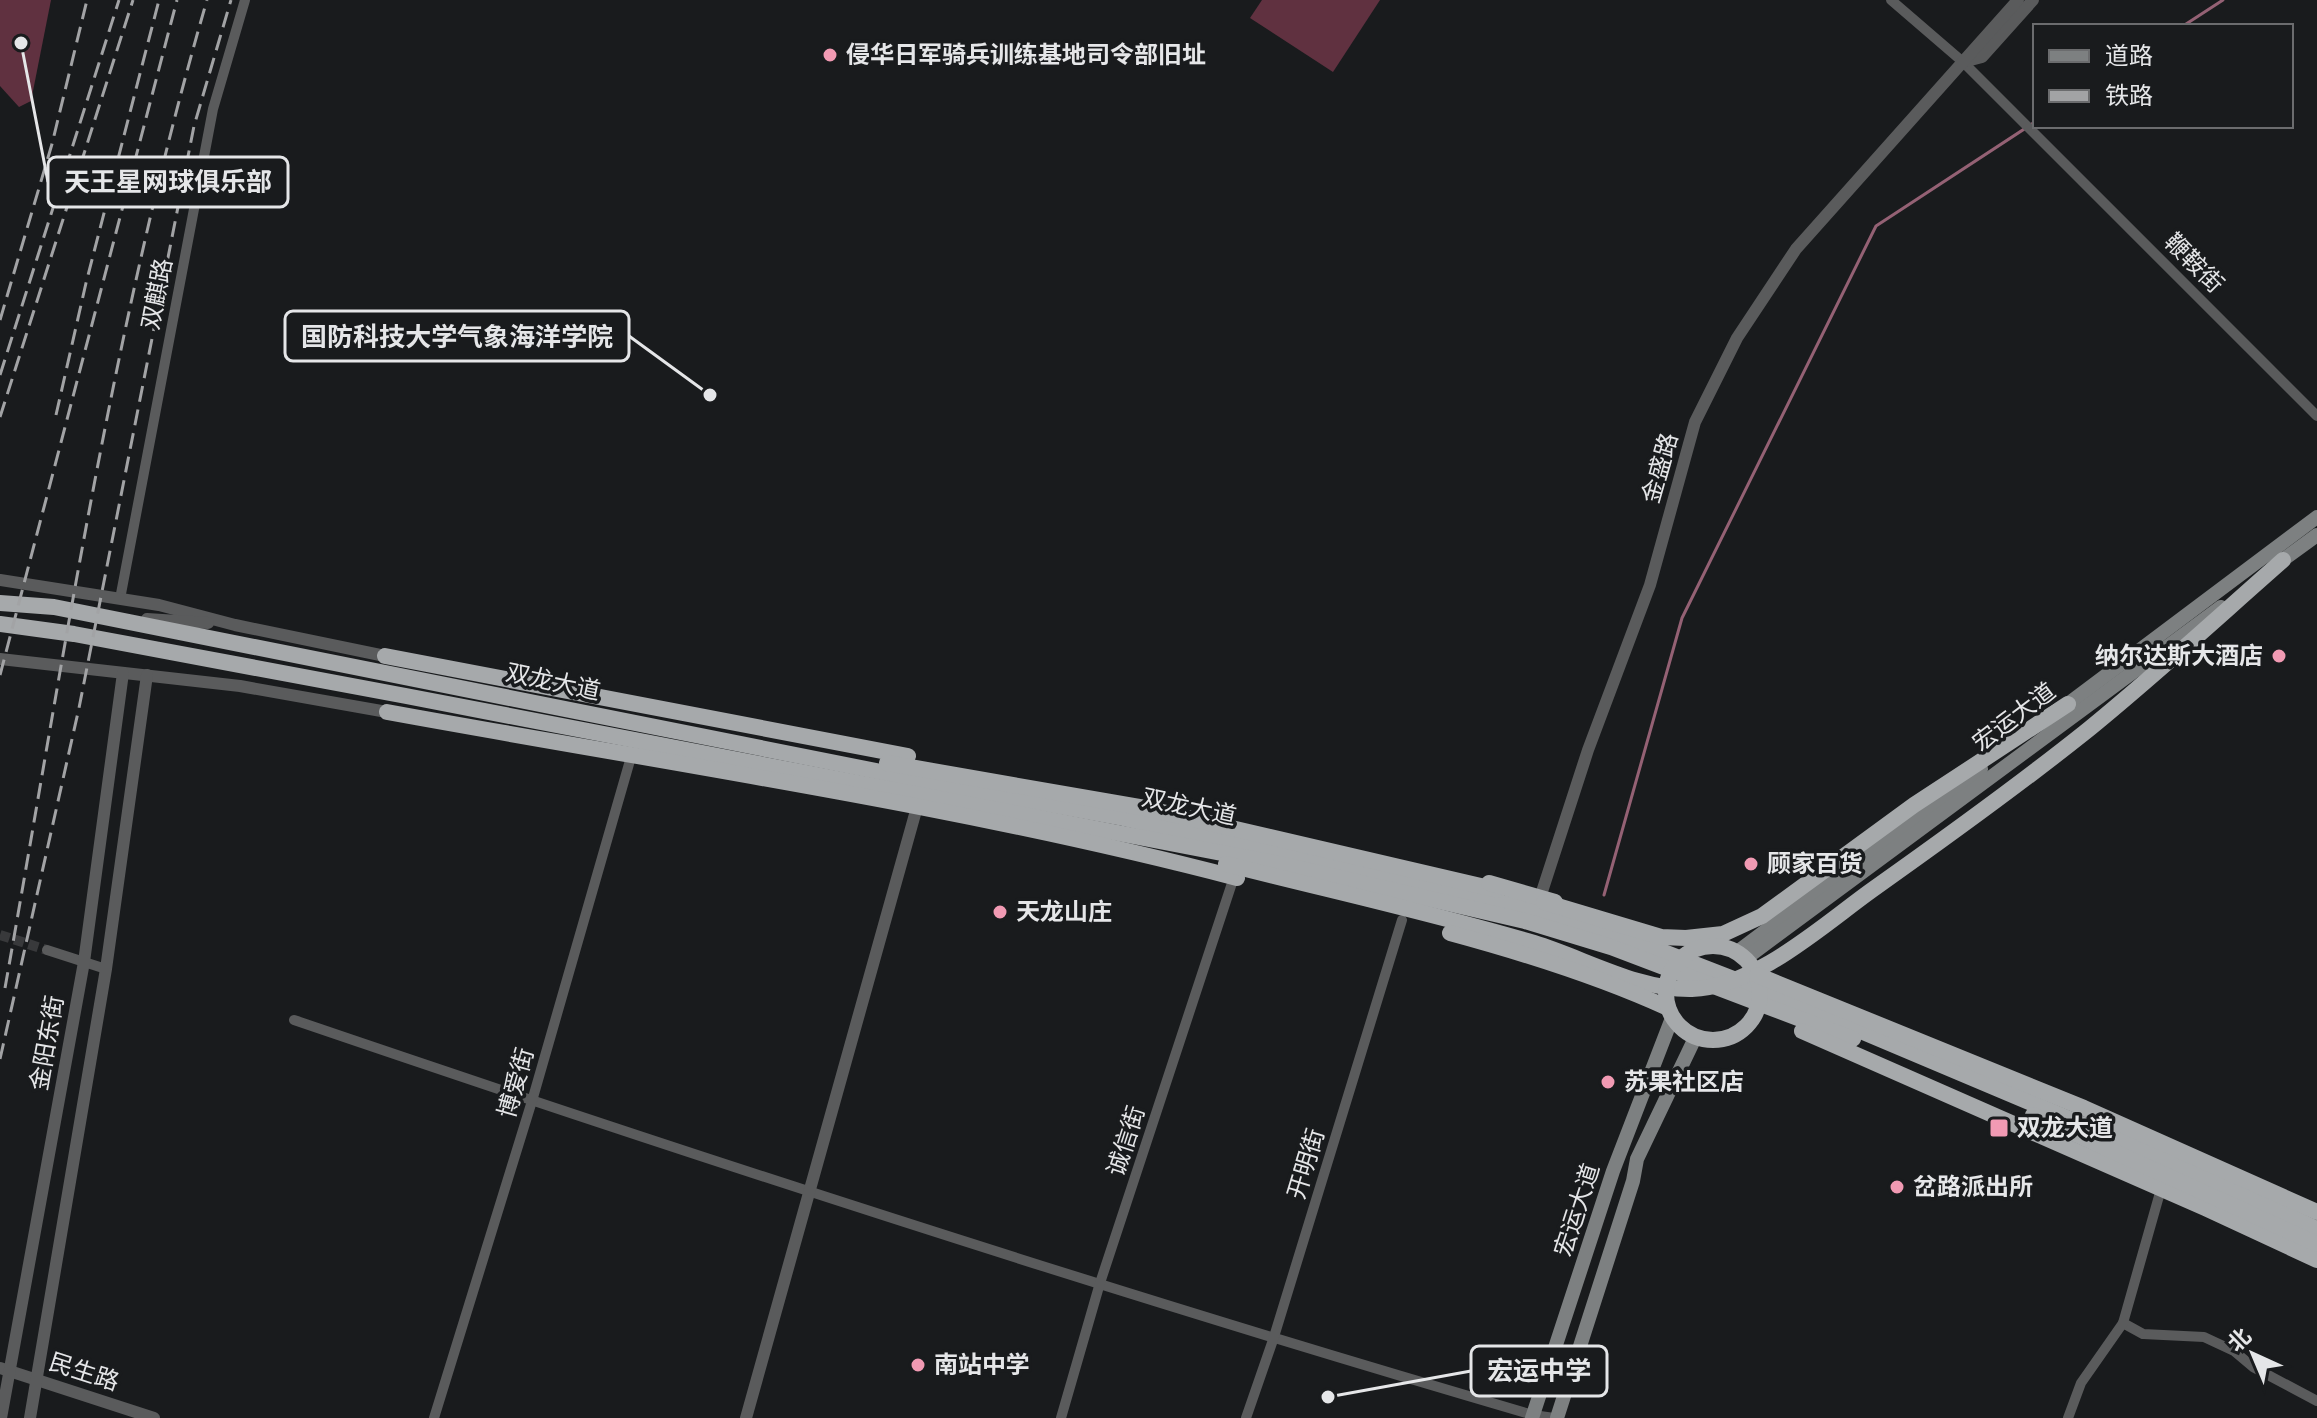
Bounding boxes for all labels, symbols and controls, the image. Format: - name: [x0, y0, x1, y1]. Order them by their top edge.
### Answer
- legend: [2033, 24, 2293, 128]
- place label: 侵华日军骑兵训练基地司令部旧址: [846, 40, 1206, 69]
- text: 道路: [2105, 41, 2153, 70]
- marker: 侵华日军骑兵训练基地司令部旧址: [821, 46, 839, 64]
- text: 铁路: [2105, 81, 2153, 110]
- callout: 天王星网球俱乐部: [48, 157, 288, 207]
- text: 天王星网球俱乐部: [64, 166, 272, 198]
- street label: 鞭鞍街: [2159, 227, 2230, 298]
- street label: 双麒路: [135, 256, 178, 332]
- callout: 国防科技大学气象海洋学院: [285, 311, 629, 361]
- text: 国防科技大学气象海洋学院: [301, 321, 613, 353]
- street label: 金盛路: [1636, 429, 1683, 506]
- place label: 纳尔达斯大酒店: [2095, 641, 2263, 670]
- marker: 纳尔达斯大酒店: [2270, 647, 2288, 665]
- street label: 双龙大道: [503, 657, 603, 706]
- street label: 宏运大道: [1967, 676, 2061, 757]
- street label: 双龙大道: [1139, 782, 1239, 831]
- place label: 顾家百货: [1767, 849, 1863, 878]
- marker: 顾家百货: [1742, 855, 1760, 873]
- place label: 天龙山庄: [1016, 897, 1112, 926]
- marker: 天龙山庄: [991, 903, 1009, 921]
- street label: 金阳东街: [24, 993, 69, 1093]
- street label: 博爱街: [492, 1044, 539, 1121]
- place label: 苏果社区店: [1624, 1067, 1744, 1096]
- marker: 苏果社区店: [1599, 1073, 1617, 1091]
- street label: 诚信街: [1101, 1102, 1150, 1180]
- place label: 双龙大道: [2017, 1113, 2113, 1142]
- marker: 双龙大道: [1988, 1117, 2010, 1139]
- street label: 开明街: [1281, 1125, 1330, 1203]
- street label: 宏运大道: [1548, 1160, 1605, 1260]
- place label: 岔路派出所: [1913, 1172, 2033, 1201]
- marker: 岔路派出所: [1888, 1178, 1906, 1196]
- north arrow: [2213, 1314, 2293, 1394]
- text: 北: [2222, 1323, 2257, 1357]
- callout: 宏运中学: [1471, 1346, 1607, 1396]
- street label: 民生路: [45, 1347, 123, 1396]
- place label: 南站中学: [934, 1350, 1030, 1379]
- text: 宏运中学: [1487, 1355, 1591, 1387]
- marker: 南站中学: [909, 1356, 927, 1374]

